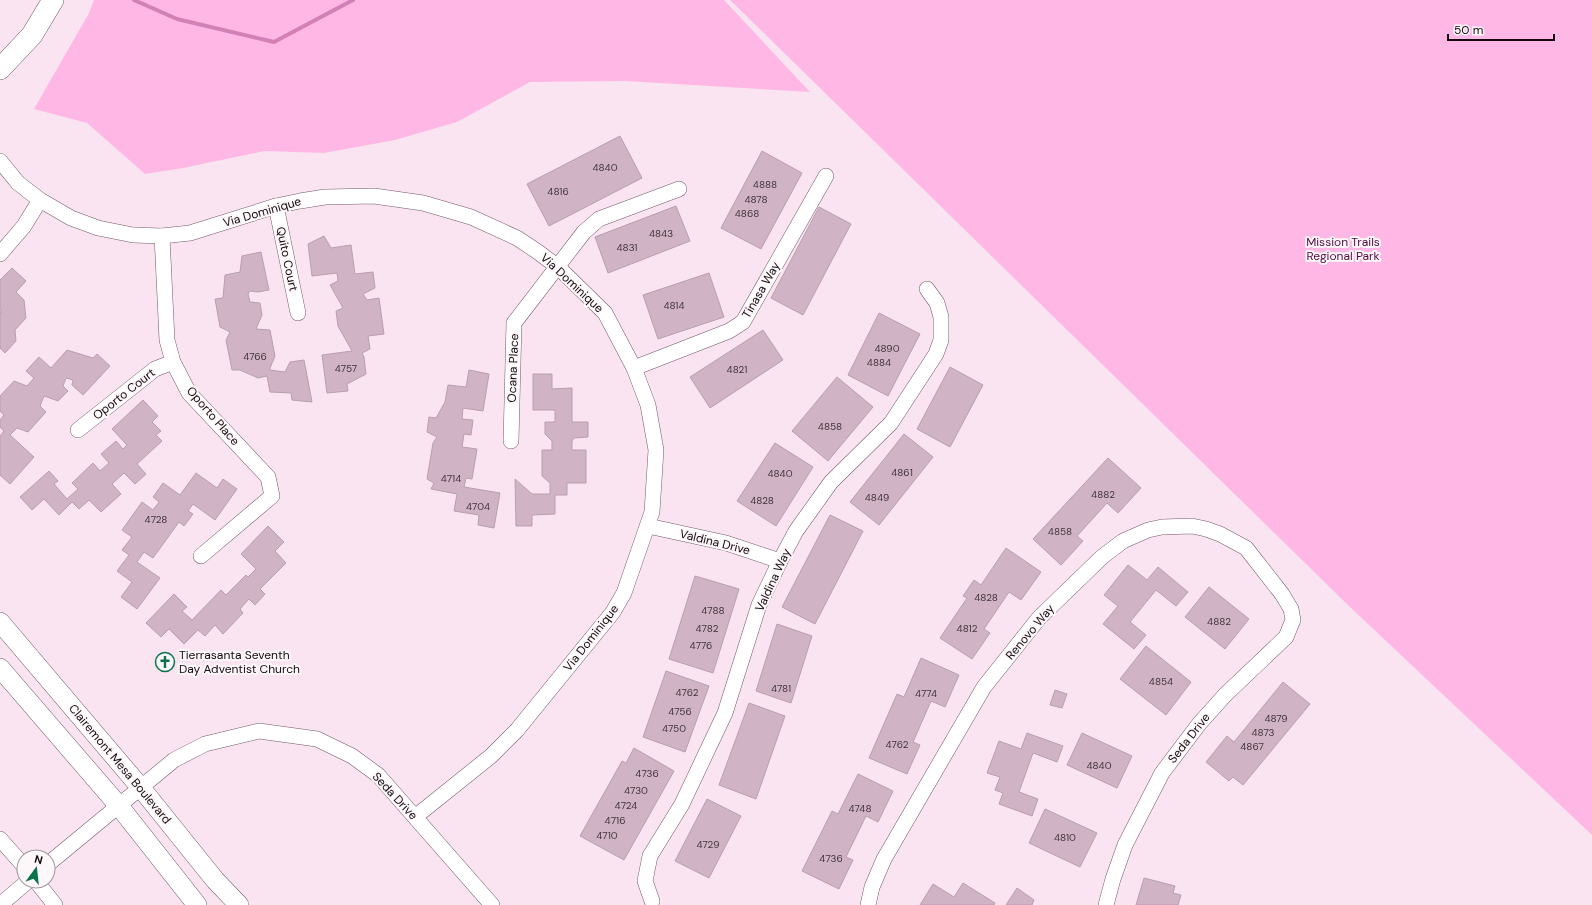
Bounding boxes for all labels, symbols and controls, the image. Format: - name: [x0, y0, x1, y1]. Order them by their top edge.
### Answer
- scale bar: [1448, 16, 1554, 42]
- text: 50 m: [1454, 22, 1483, 38]
- house number: 4840: [592, 161, 618, 174]
- house number: 4888: [753, 178, 777, 191]
- house number: 4816: [547, 185, 569, 198]
- street label: Via Dominique: [221, 193, 303, 231]
- house number: 4878: [744, 193, 768, 206]
- house number: 4868: [735, 207, 759, 220]
- street label: Quito Court: [272, 225, 302, 293]
- house number: 4843: [649, 227, 673, 240]
- park label: Mission Trails Regional Park: [1306, 234, 1380, 264]
- house number: 4831: [616, 241, 638, 254]
- street label: Via Dominique: [537, 250, 607, 316]
- street label: Tinasa Way: [738, 259, 784, 321]
- house number: 4814: [663, 299, 685, 312]
- street label: Ocana Place: [504, 333, 522, 403]
- house number: 4890: [875, 342, 900, 355]
- house number: 4766: [243, 350, 267, 363]
- house number: 4884: [867, 356, 891, 369]
- house number: 4757: [335, 362, 357, 375]
- house number: 4821: [727, 363, 747, 376]
- street label: Oporto Court: [90, 364, 159, 423]
- street label: Oporto Place: [183, 383, 243, 449]
- house number: 4858: [818, 420, 842, 433]
- house number: 4861: [891, 466, 913, 479]
- house number: 4840: [767, 467, 793, 480]
- house number: 4714: [441, 472, 461, 485]
- house number: 4882: [1091, 488, 1115, 501]
- house number: 4849: [865, 491, 889, 504]
- house number: 4828: [750, 494, 774, 507]
- house number: 4704: [466, 500, 490, 513]
- house number: 4728: [145, 513, 167, 526]
- house number: 4858: [1048, 525, 1072, 538]
- street label: Valdina Drive: [678, 526, 752, 559]
- street label: Valdina Way: [751, 546, 795, 614]
- house number: 4828: [974, 591, 998, 604]
- street label: Via Dominique: [560, 601, 622, 675]
- street label: Renovo Way: [1002, 601, 1058, 663]
- house number: 4788: [701, 604, 725, 617]
- house number: 4882: [1207, 615, 1231, 628]
- house number: 4782: [696, 622, 719, 635]
- house number: 4812: [957, 622, 978, 635]
- house number: 4776: [690, 639, 712, 652]
- place label: Tierrasanta Seventh Day Adventist Church: [179, 647, 300, 677]
- church icon: Tierrasanta Seventh Day Adventist Church: [154, 651, 176, 673]
- house number: 4854: [1149, 675, 1173, 688]
- house number: 4781: [771, 682, 791, 695]
- house number: 4762: [676, 686, 699, 699]
- house number: 4774: [915, 687, 937, 700]
- street label: Clairemont Mesa Boulevard: [65, 701, 175, 827]
- house number: 4756: [668, 705, 692, 718]
- street label: Seda Drive: [1164, 710, 1214, 766]
- house number: 4879: [1264, 712, 1288, 725]
- house number: 4750: [662, 722, 686, 735]
- house number: 4873: [1252, 726, 1275, 739]
- house number: 4762: [886, 738, 909, 751]
- house number: 4867: [1240, 740, 1264, 753]
- house number: 4840: [1086, 759, 1112, 772]
- house number: 4736: [635, 767, 659, 780]
- street label: Seda Drive: [369, 769, 421, 823]
- house number: 4730: [624, 784, 648, 797]
- house number: 4724: [615, 799, 637, 812]
- house number: 4748: [849, 802, 871, 815]
- house number: 4716: [605, 814, 625, 827]
- house number: 4710: [596, 829, 618, 842]
- house number: 4810: [1054, 831, 1076, 844]
- house number: 4729: [696, 838, 720, 851]
- north arrow: [16, 849, 56, 889]
- text: N: [33, 852, 44, 867]
- house number: 4736: [819, 852, 843, 865]

